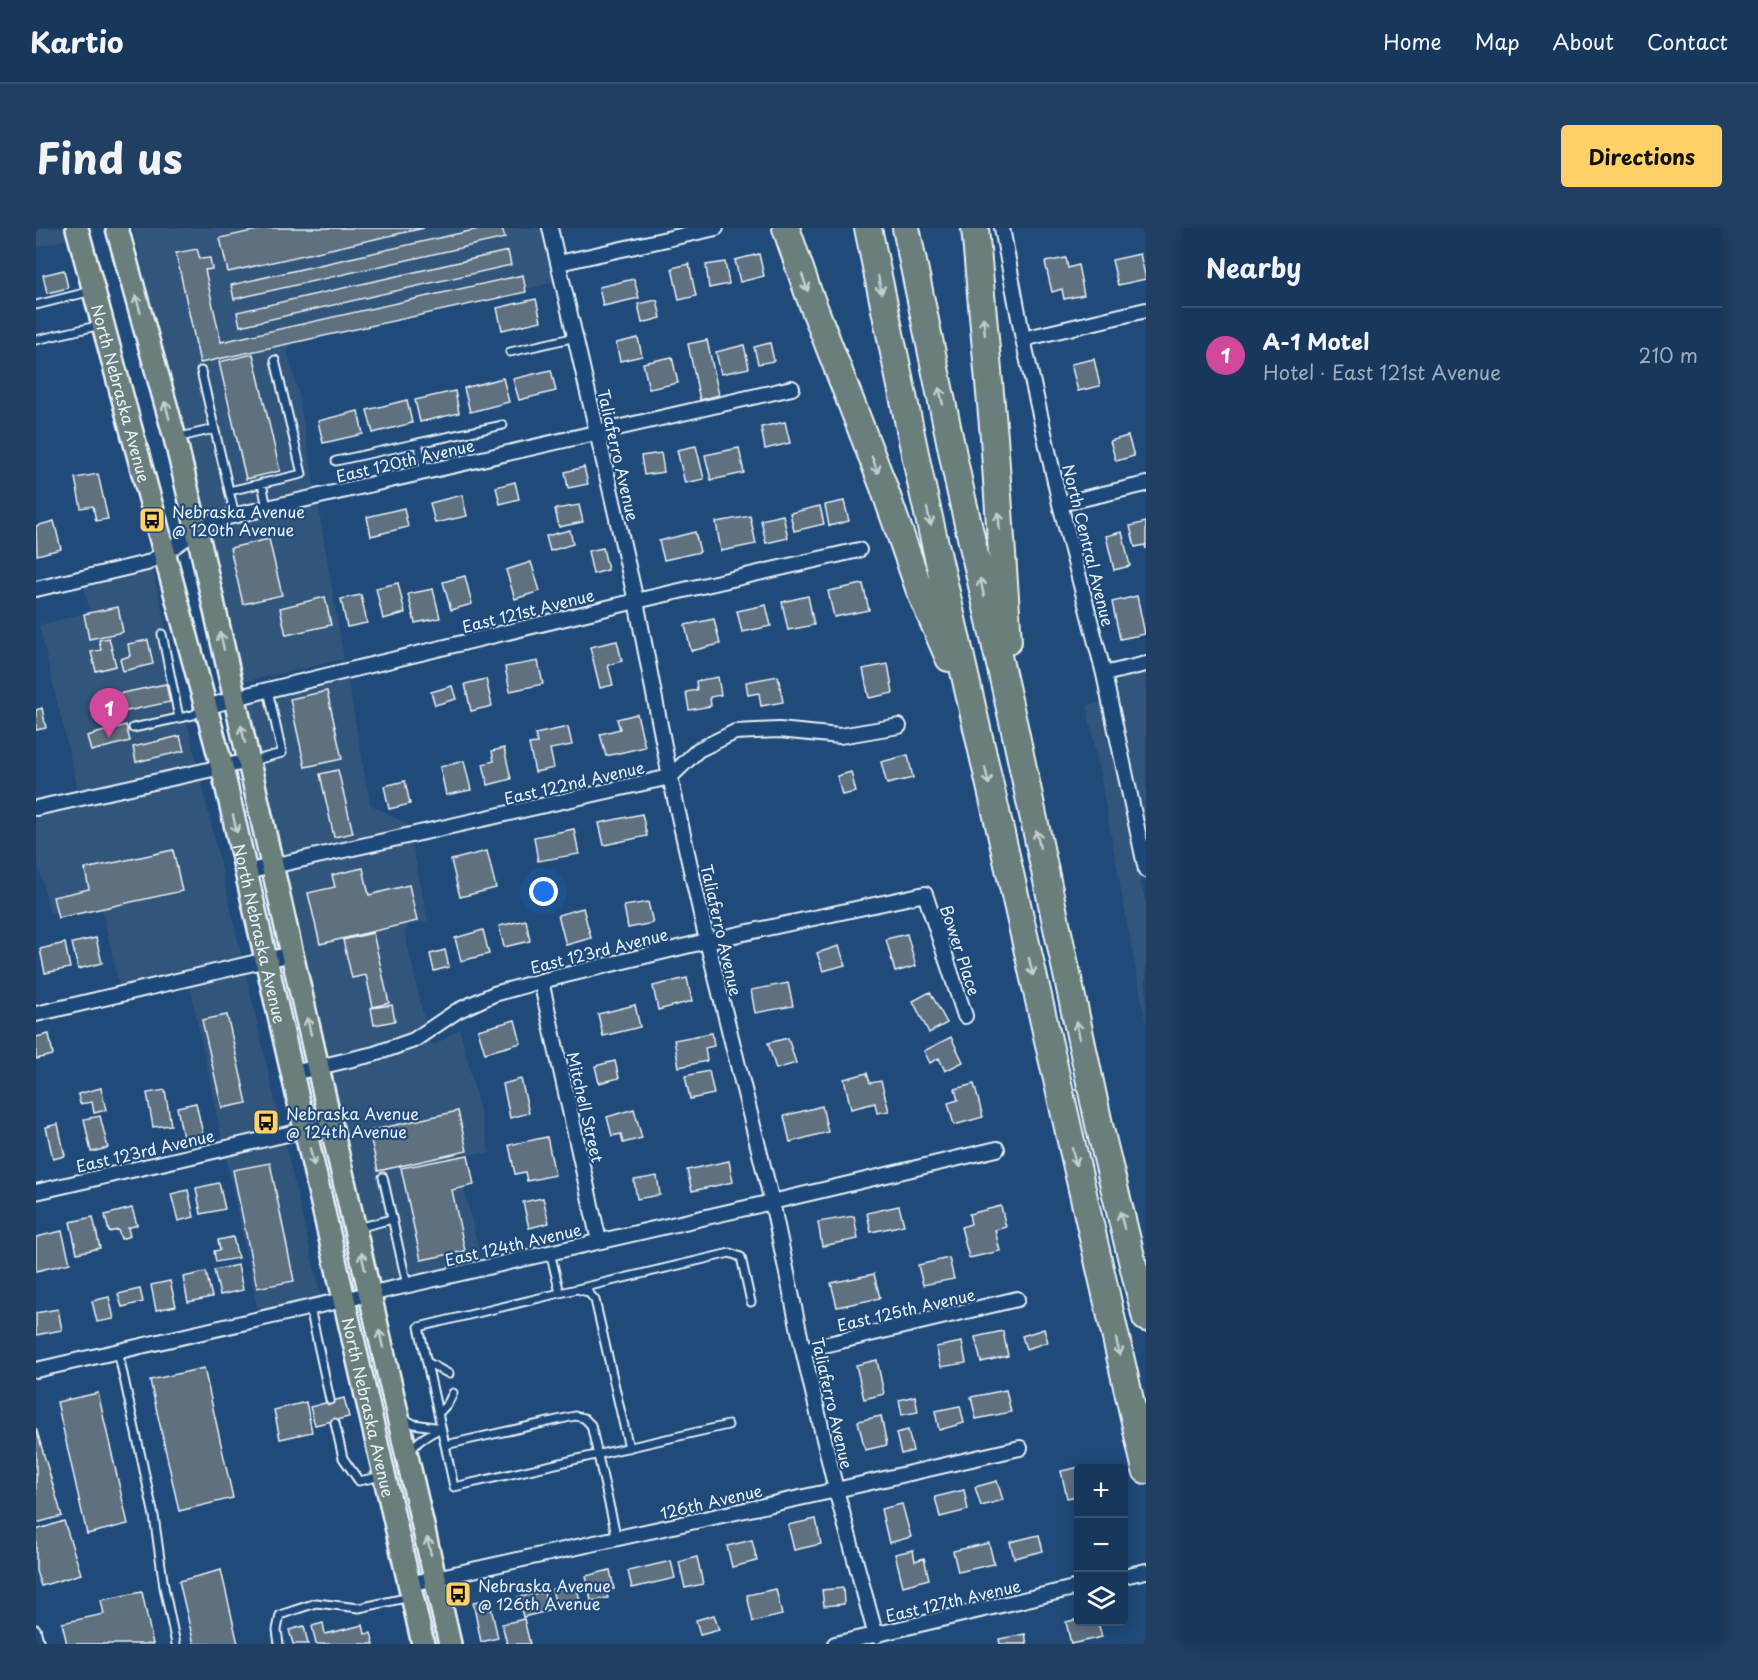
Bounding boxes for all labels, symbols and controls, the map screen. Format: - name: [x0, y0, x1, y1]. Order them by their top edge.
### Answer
- text: Kartio: [30, 20, 124, 63]
- text: Home: [1383, 25, 1442, 57]
- text: Map: [1475, 25, 1520, 57]
- text: About: [1553, 25, 1614, 57]
- text: Contact: [1647, 25, 1728, 57]
- text: Find us: [36, 125, 183, 188]
- button: Directions: [1561, 125, 1722, 187]
- text: Nearby: [1206, 248, 1301, 287]
- one-way arrow: [801, 273, 812, 292]
- one-way arrow: [875, 275, 886, 295]
- one-way arrow: [132, 295, 143, 314]
- street label: North Nebraska Avenue: [86, 301, 157, 485]
- one-way arrow: [978, 317, 989, 337]
- text: A-1 Motel: [1263, 324, 1369, 357]
- text: 1: [1221, 340, 1230, 370]
- text: 210 m: [1639, 340, 1698, 370]
- text: Hotel · East 121st Avenue: [1263, 357, 1501, 387]
- street label: Taliaferro Avenue: [592, 387, 646, 523]
- one-way arrow: [935, 387, 946, 406]
- one-way arrow: [161, 401, 173, 420]
- street label: East 120th Avenue: [333, 432, 477, 488]
- one-way arrow: [870, 456, 881, 474]
- street label: North Central Avenue: [1057, 461, 1121, 629]
- place label: Nebraska Avenue @ 120th Avenue: [172, 499, 305, 541]
- bus stop icon: Nebraska Avenue @ 120th Avenue: [137, 505, 167, 535]
- one-way arrow: [923, 507, 935, 526]
- one-way arrow: [994, 511, 1005, 531]
- one-way arrow: [976, 577, 988, 596]
- street label: East 121st Avenue: [459, 582, 597, 638]
- one-way arrow: [215, 631, 227, 650]
- pin: 1: [90, 688, 128, 738]
- one-way arrow: [237, 724, 248, 744]
- street label: East 122nd Avenue: [501, 754, 647, 810]
- one-way arrow: [982, 767, 994, 786]
- one-way arrow: [230, 814, 242, 833]
- one-way arrow: [1032, 830, 1043, 849]
- street label: North Nebraska Avenue: [228, 841, 292, 1026]
- street label: Taliaferro Avenue: [695, 862, 749, 998]
- your location: [529, 877, 558, 906]
- street label: Bower Place: [935, 902, 987, 998]
- street label: East 123rd Avenue: [528, 921, 671, 979]
- one-way arrow: [1025, 957, 1037, 976]
- one-way arrow: [302, 1017, 314, 1036]
- one-way arrow: [1072, 1021, 1084, 1040]
- street label: Mitchell Street: [562, 1049, 611, 1165]
- place label: Nebraska Avenue @ 124th Avenue: [286, 1101, 419, 1143]
- bus stop icon: Nebraska Avenue @ 124th Avenue: [251, 1107, 281, 1137]
- street label: East 123rd Avenue: [73, 1122, 217, 1178]
- one-way arrow: [307, 1147, 318, 1166]
- one-way arrow: [1069, 1147, 1081, 1166]
- one-way arrow: [1115, 1211, 1127, 1230]
- street label: East 124th Avenue: [442, 1217, 584, 1271]
- one-way arrow: [356, 1252, 368, 1271]
- street label: East 125th Avenue: [835, 1281, 978, 1337]
- street label: North Nebraska Avenue: [337, 1315, 401, 1500]
- one-way arrow: [374, 1330, 386, 1349]
- street label: Taliaferro Avenue: [806, 1335, 860, 1471]
- one-way arrow: [1112, 1337, 1124, 1356]
- map controls: [1074, 1464, 1128, 1626]
- button: +: [1074, 1464, 1128, 1518]
- street label: 126th Avenue: [658, 1478, 765, 1524]
- button: −: [1074, 1518, 1128, 1572]
- one-way arrow: [422, 1537, 434, 1556]
- button: layers: [1074, 1572, 1128, 1626]
- place label: Nebraska Avenue @ 126th Avenue: [478, 1573, 611, 1615]
- street label: East 127th Avenue: [883, 1573, 1023, 1627]
- bus stop icon: Nebraska Avenue @ 126th Avenue: [443, 1579, 473, 1609]

